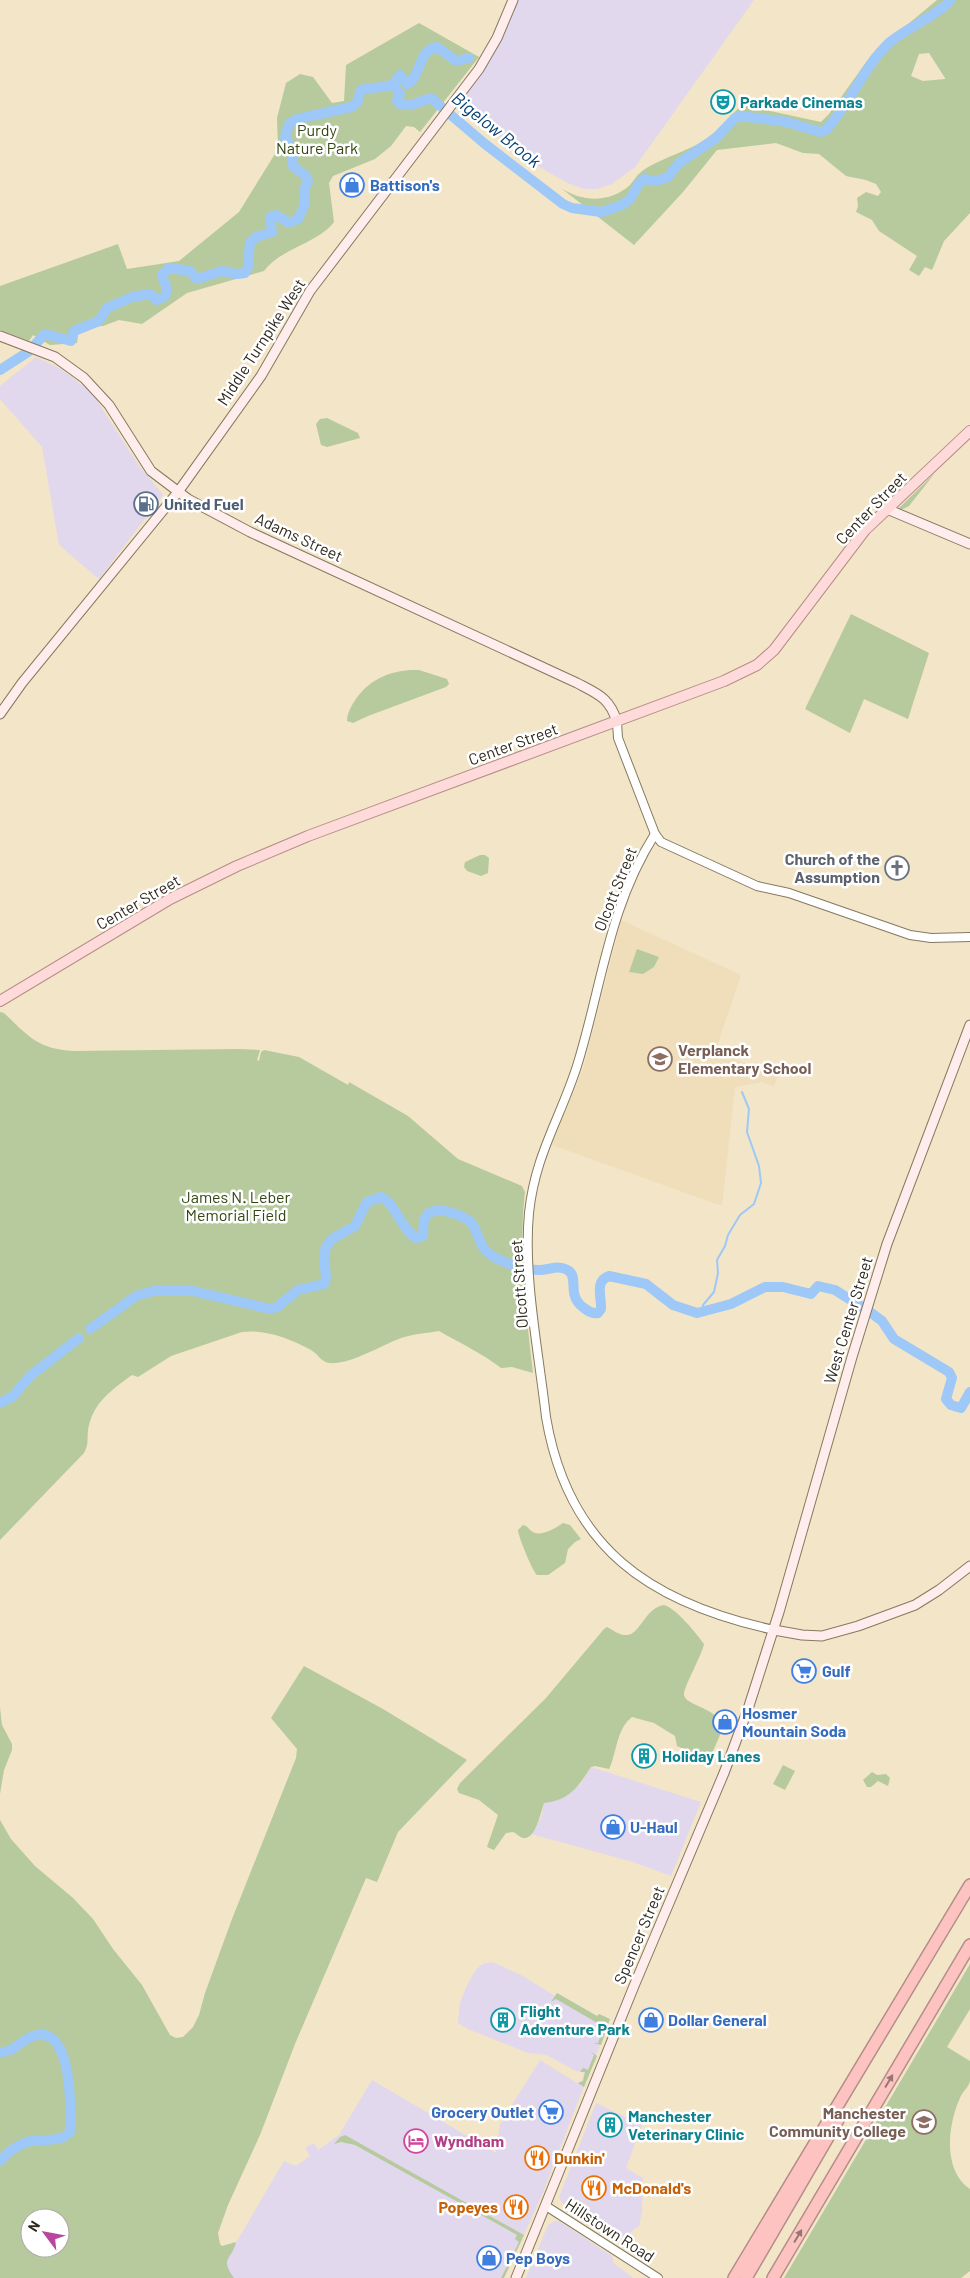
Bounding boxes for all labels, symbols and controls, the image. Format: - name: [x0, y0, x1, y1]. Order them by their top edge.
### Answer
- water label: Bigelow Brook: [448, 87, 546, 172]
- theatre icon: Parkade Cinemas: [710, 89, 736, 115]
- place label: Parkade Cinemas: [740, 92, 863, 111]
- park label: Purdy Nature Park: [276, 120, 358, 157]
- shop icon: Battison's: [339, 172, 365, 198]
- place label: Battison's: [370, 175, 440, 194]
- street label: Middle Turnpike West: [212, 275, 309, 409]
- street label: Center Street: [831, 467, 910, 548]
- fuel station icon: United Fuel: [133, 491, 159, 517]
- place label: United Fuel: [164, 494, 244, 513]
- street label: Adams Street: [252, 508, 346, 565]
- street label: Center Street: [466, 719, 560, 768]
- street label: Olcott Street: [589, 844, 640, 934]
- place label: Church of the Assumption: [785, 849, 880, 886]
- church icon: Church of the Assumption: [884, 855, 910, 881]
- street label: Center Street: [92, 870, 183, 933]
- place label: Verplanck Elementary School: [678, 1040, 812, 1077]
- school or university icon: Verplanck Elementary School: [647, 1046, 673, 1072]
- park label: James N. Leber Memorial Field: [182, 1187, 291, 1224]
- street label: Olcott Street: [506, 1239, 531, 1329]
- street label: West Center Street: [819, 1254, 876, 1386]
- supermarket icon: Gulf: [791, 1658, 817, 1684]
- place label: Gulf: [822, 1661, 851, 1680]
- place label: Hosmer Mountain Soda: [742, 1703, 846, 1740]
- shop icon: Hosmer Mountain Soda: [712, 1709, 738, 1735]
- building icon: Holiday Lanes: [631, 1743, 657, 1769]
- place label: Holiday Lanes: [662, 1746, 760, 1765]
- shop icon: U-Haul: [600, 1814, 626, 1840]
- place label: U-Haul: [630, 1817, 678, 1836]
- street label: Spencer Street: [609, 1883, 668, 1987]
- place label: Flight Adventure Park: [520, 2001, 630, 2038]
- building icon: Flight Adventure Park: [490, 2007, 516, 2033]
- shop icon: Dollar General: [638, 2007, 664, 2033]
- place label: Dollar General: [668, 2010, 767, 2029]
- one-way arrow: [885, 2075, 894, 2088]
- supermarket icon: Grocery Outlet: [538, 2099, 564, 2125]
- place label: Grocery Outlet: [431, 2102, 534, 2121]
- place label: Manchester Community College: [769, 2103, 906, 2140]
- place label: Manchester Veterinary Clinic: [628, 2106, 745, 2143]
- school or university icon: Manchester Community College: [911, 2109, 937, 2135]
- building icon: Manchester Veterinary Clinic: [597, 2112, 623, 2138]
- hotel icon: Wyndham: [403, 2128, 429, 2154]
- place label: Wyndham: [434, 2131, 504, 2150]
- restaurant icon: Dunkin': [524, 2145, 550, 2171]
- place label: Dunkin': [554, 2148, 605, 2167]
- restaurant icon: McDonald's: [581, 2175, 607, 2201]
- place label: McDonald's: [612, 2178, 691, 2197]
- restaurant icon: Popeyes: [503, 2194, 529, 2220]
- street label: Hillstown Road: [562, 2194, 658, 2265]
- place label: Popeyes: [438, 2197, 498, 2216]
- north arrow: [20, 2208, 70, 2258]
- text: N: [24, 2217, 43, 2234]
- one-way arrow: [793, 2230, 802, 2243]
- shop icon: Pep Boys: [476, 2245, 502, 2271]
- place label: Pep Boys: [506, 2248, 570, 2267]

